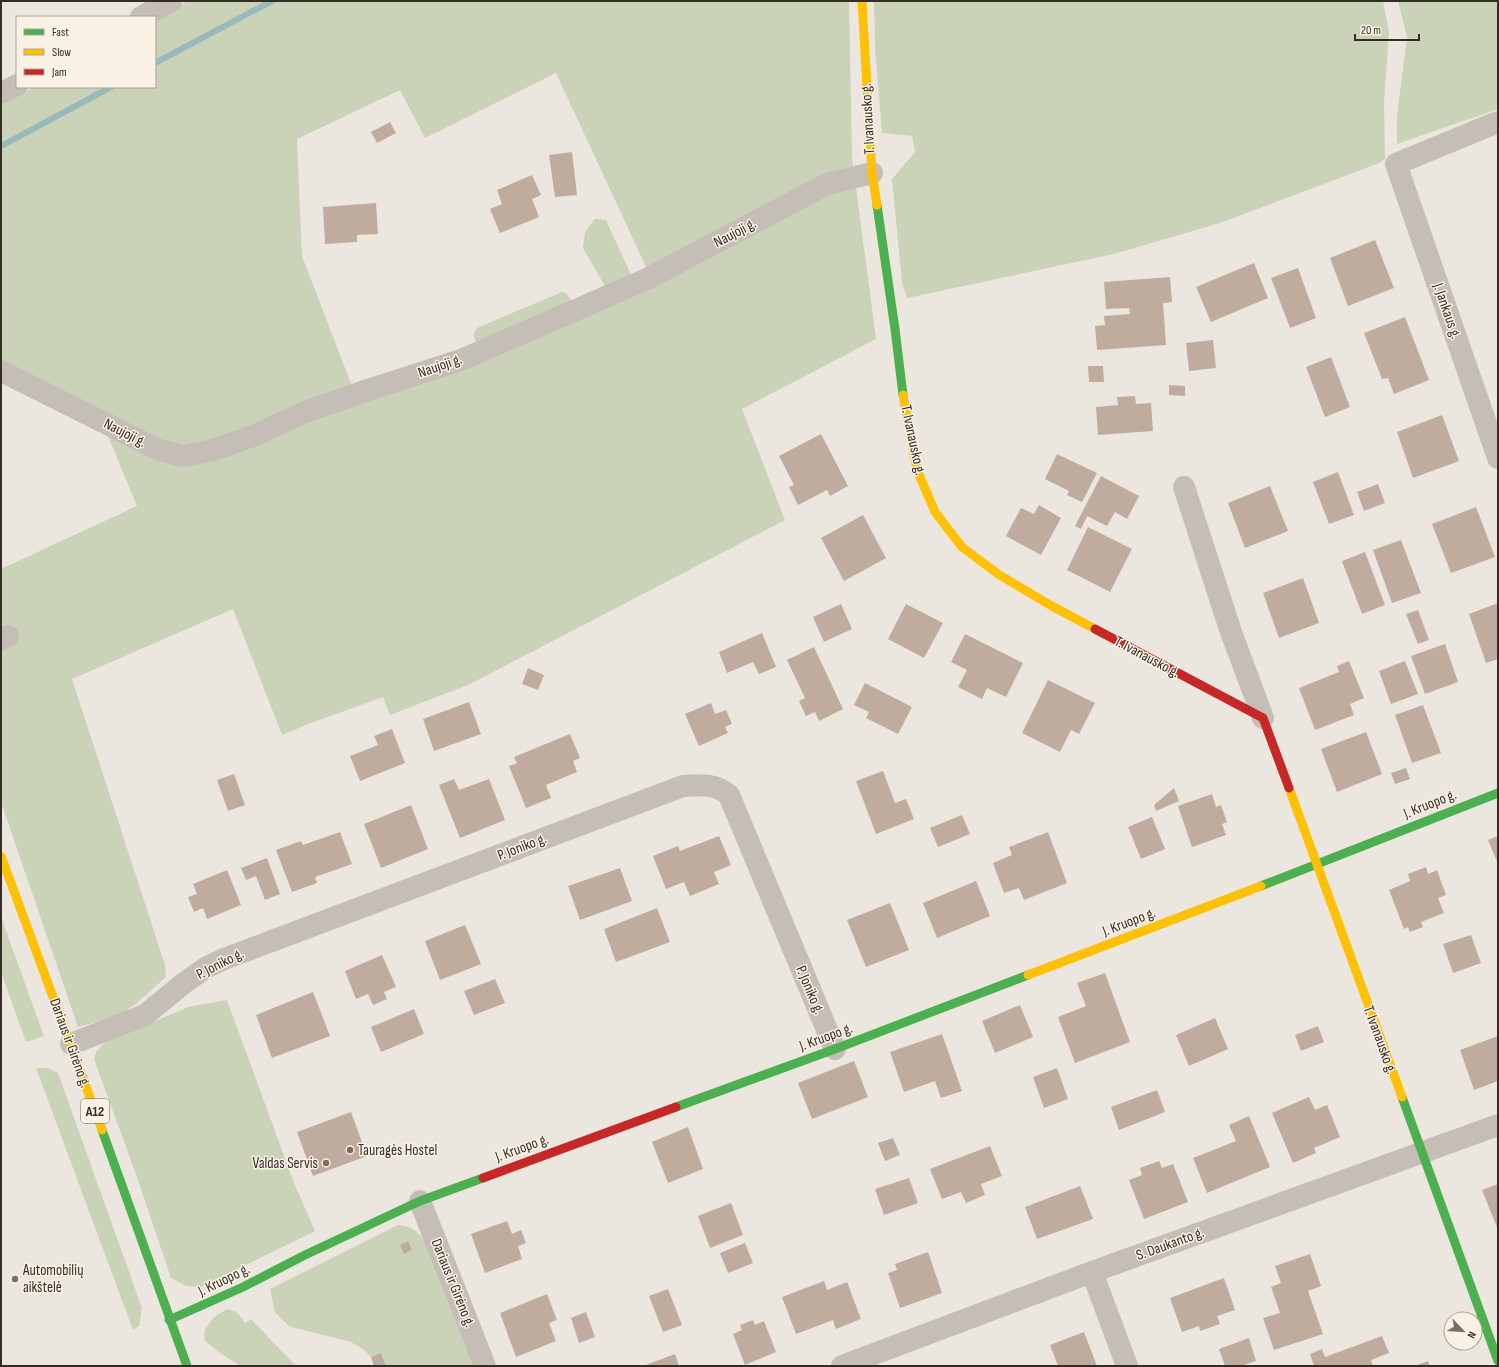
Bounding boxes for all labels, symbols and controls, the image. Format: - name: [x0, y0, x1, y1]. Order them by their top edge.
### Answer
- legend: [16, 16, 156, 88]
- scale bar: [1355, 16, 1419, 42]
- text: 20 m: [1361, 23, 1381, 38]
- text: Fast: [52, 25, 69, 40]
- text: Slow: [52, 45, 71, 60]
- text: Jam: [51, 65, 67, 80]
- street label: T. Ivanausko g.: [857, 83, 879, 155]
- street label: Naujoji g.: [711, 214, 760, 252]
- street label: J. Jankaus g.: [1428, 280, 1465, 342]
- street label: Naujoji g.: [415, 350, 465, 382]
- street label: T. Ivanausko g.: [896, 403, 930, 477]
- street label: Naujoji g.: [101, 414, 150, 452]
- street label: T. Ivanausko g.: [1111, 632, 1183, 682]
- street label: J. Kruopo g.: [1400, 785, 1459, 824]
- street label: P. Joniko g.: [495, 829, 549, 865]
- street label: J. Kruopo g.: [1099, 903, 1158, 941]
- street label: P. Joniko g.: [193, 944, 247, 984]
- street label: P. Joniko g.: [791, 963, 829, 1017]
- street label: Dariaus ir Girėno g.: [45, 996, 95, 1090]
- street label: T. Ivanausko g.: [1359, 1003, 1401, 1077]
- street label: J. Kruopo g.: [796, 1019, 855, 1056]
- road number: A12: [81, 1099, 109, 1123]
- street label: J. Kruopo g.: [492, 1130, 551, 1167]
- place label: Tauragės Hostel: [358, 1141, 437, 1160]
- marker: Tauragės Hostel: [345, 1145, 355, 1155]
- place label: Valdas Servis: [252, 1154, 318, 1173]
- marker: Valdas Servis: [321, 1158, 331, 1168]
- street label: S. Daukanto g.: [1133, 1223, 1207, 1265]
- street label: Dariaus ir Girėno g.: [427, 1236, 479, 1330]
- street label: J. Kruopo g.: [194, 1259, 253, 1301]
- place label: Automobilių aikštelė: [22, 1261, 83, 1297]
- marker: Automobilių aikštelė: [10, 1274, 20, 1284]
- north arrow: [1443, 1311, 1483, 1351]
- text: N: [1464, 1330, 1479, 1341]

